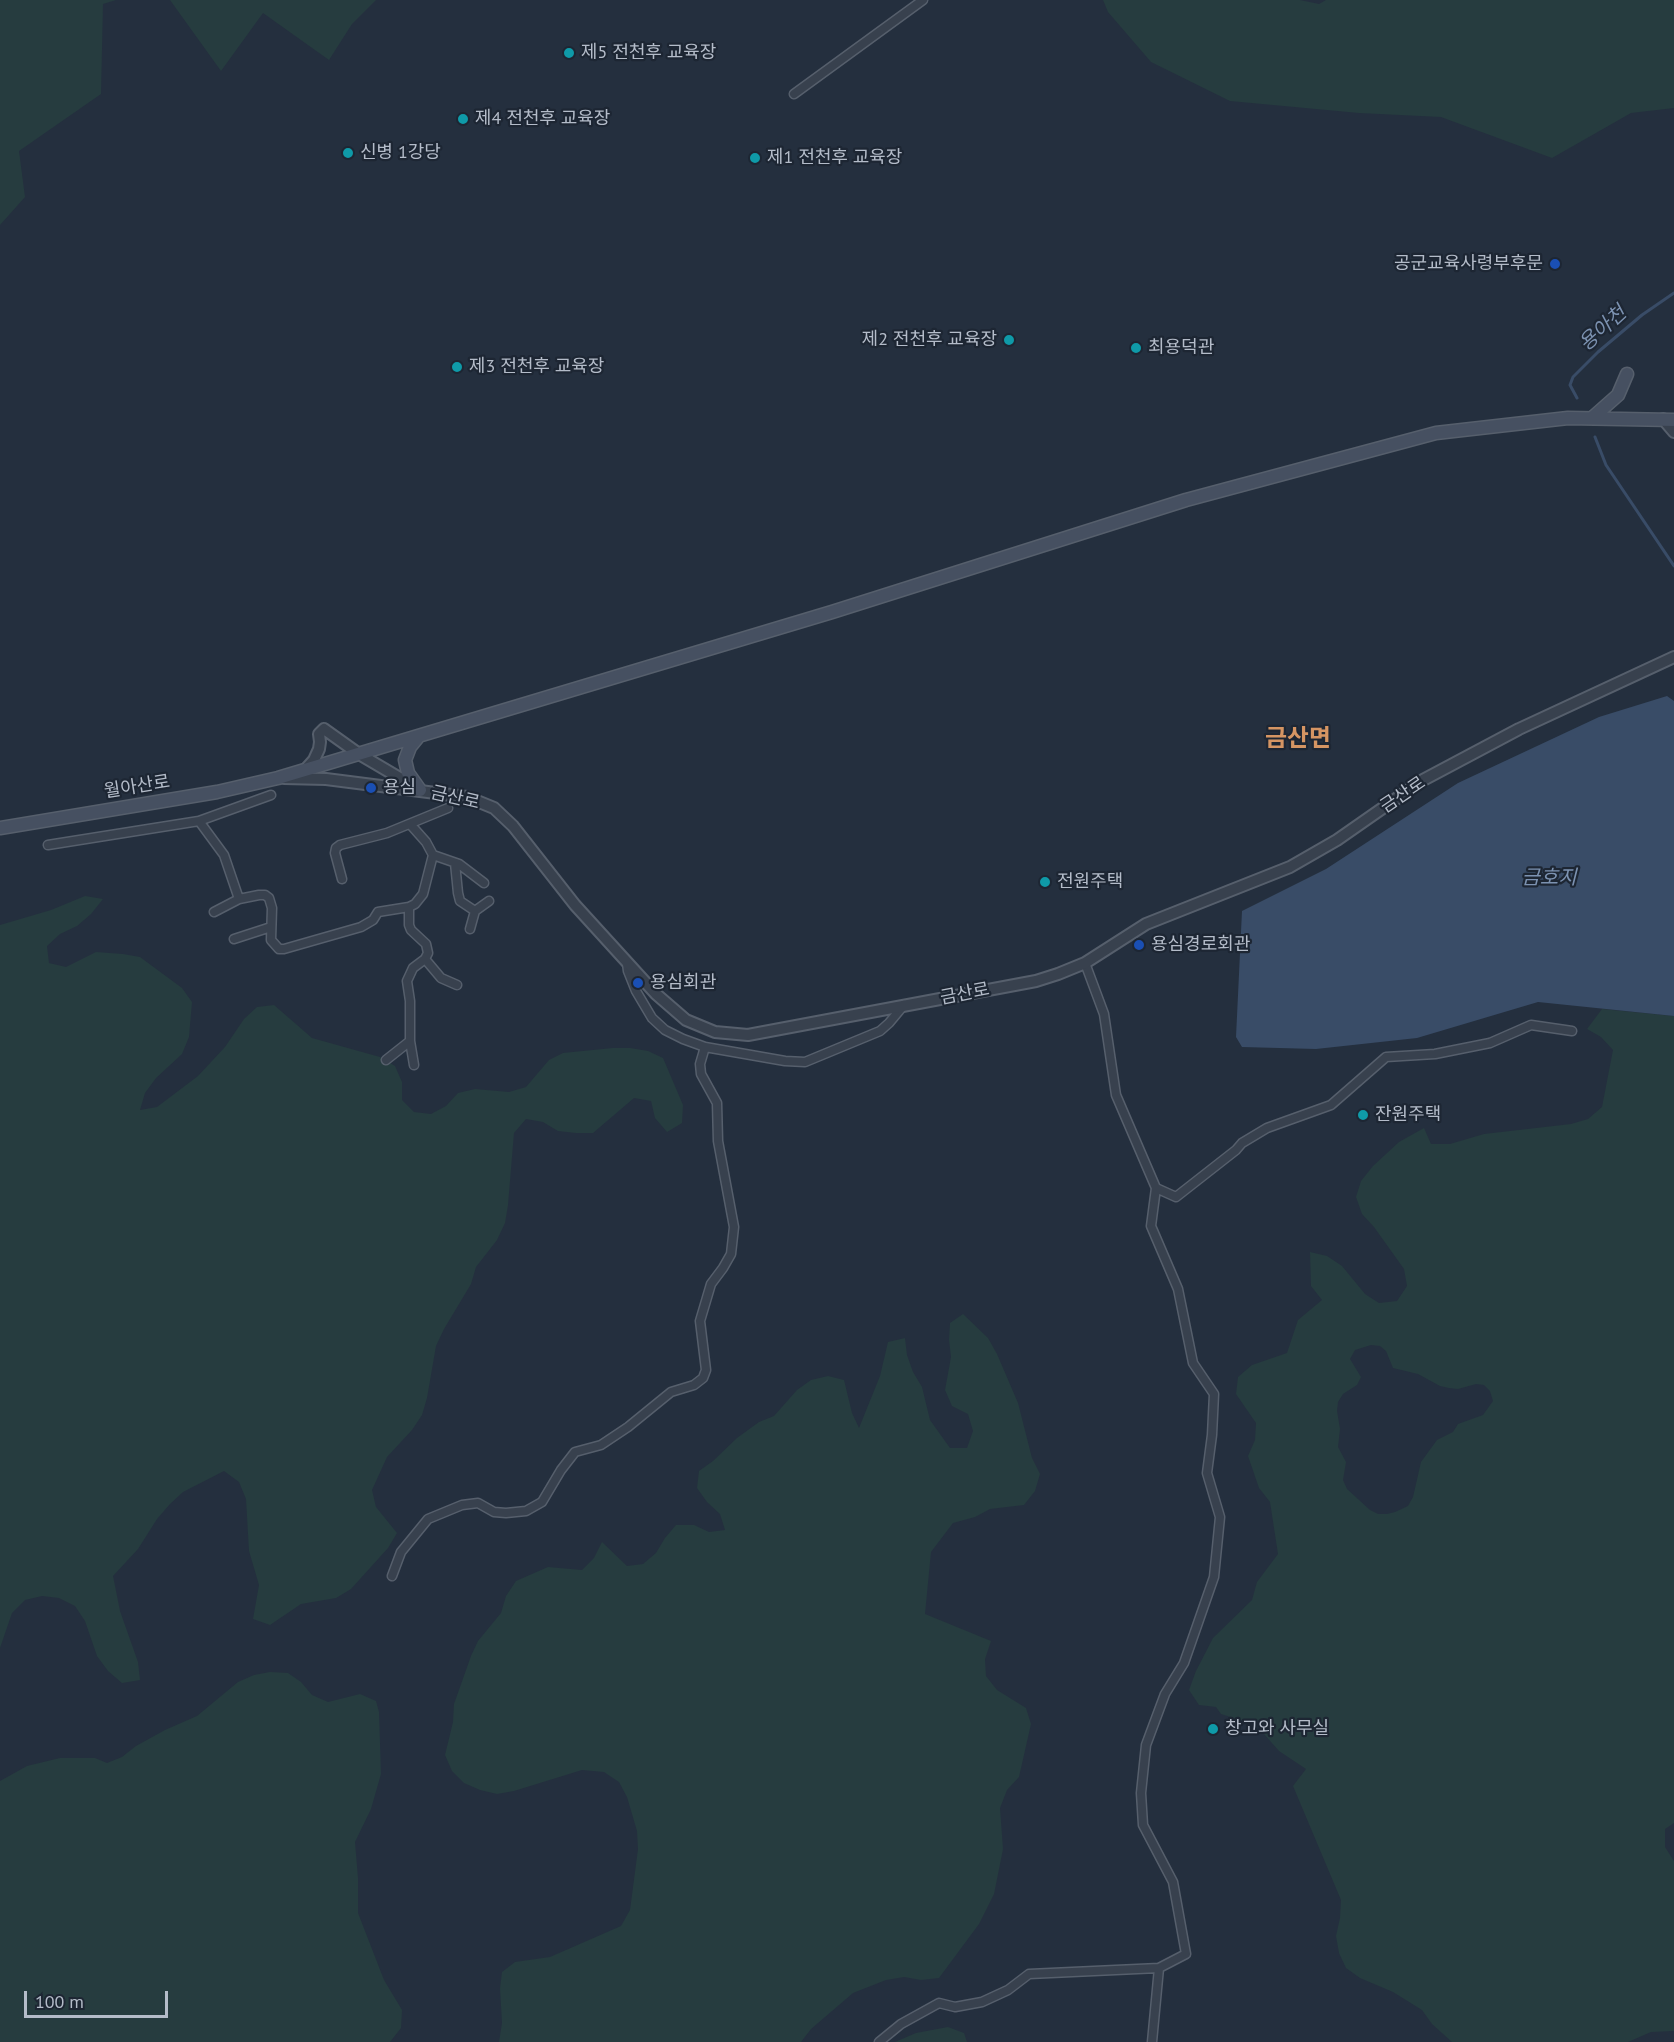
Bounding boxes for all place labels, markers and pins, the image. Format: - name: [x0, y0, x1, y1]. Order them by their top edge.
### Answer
- place label: 제5 전천후 교육장: [581, 42, 716, 64]
- marker: 제5 전천후 교육장: [562, 46, 576, 60]
- place label: 제4 전천후 교육장: [475, 108, 610, 130]
- marker: 제4 전천후 교육장: [456, 112, 470, 126]
- place label: 신병 1강당: [360, 142, 441, 164]
- marker: 신병 1강당: [341, 146, 355, 160]
- place label: 제1 전천후 교육장: [767, 147, 902, 169]
- marker: 제1 전천후 교육장: [748, 151, 762, 165]
- place label: 공군교육사령부후문: [1394, 253, 1543, 275]
- marker: 공군교육사령부후문: [1548, 257, 1562, 271]
- place label: 제2 전천후 교육장: [862, 329, 997, 351]
- marker: 제2 전천후 교육장: [1002, 333, 1016, 347]
- place label: 최용덕관: [1148, 337, 1214, 359]
- marker: 최용덕관: [1129, 341, 1143, 355]
- place label: 제3 전천후 교육장: [469, 356, 604, 378]
- marker: 제3 전천후 교육장: [450, 360, 464, 374]
- place label: 용심: [383, 777, 416, 799]
- marker: 용심: [364, 781, 378, 795]
- place label: 전원주택: [1057, 871, 1123, 893]
- marker: 전원주택: [1038, 875, 1052, 889]
- place label: 용심경로회관: [1151, 934, 1250, 956]
- marker: 용심경로회관: [1132, 938, 1146, 952]
- place label: 용심회관: [650, 972, 716, 994]
- marker: 용심회관: [631, 976, 645, 990]
- place label: 잔원주택: [1375, 1104, 1441, 1126]
- marker: 잔원주택: [1356, 1108, 1370, 1122]
- place label: 창고와 사무실: [1225, 1718, 1329, 1740]
- marker: 창고와 사무실: [1206, 1722, 1220, 1736]

